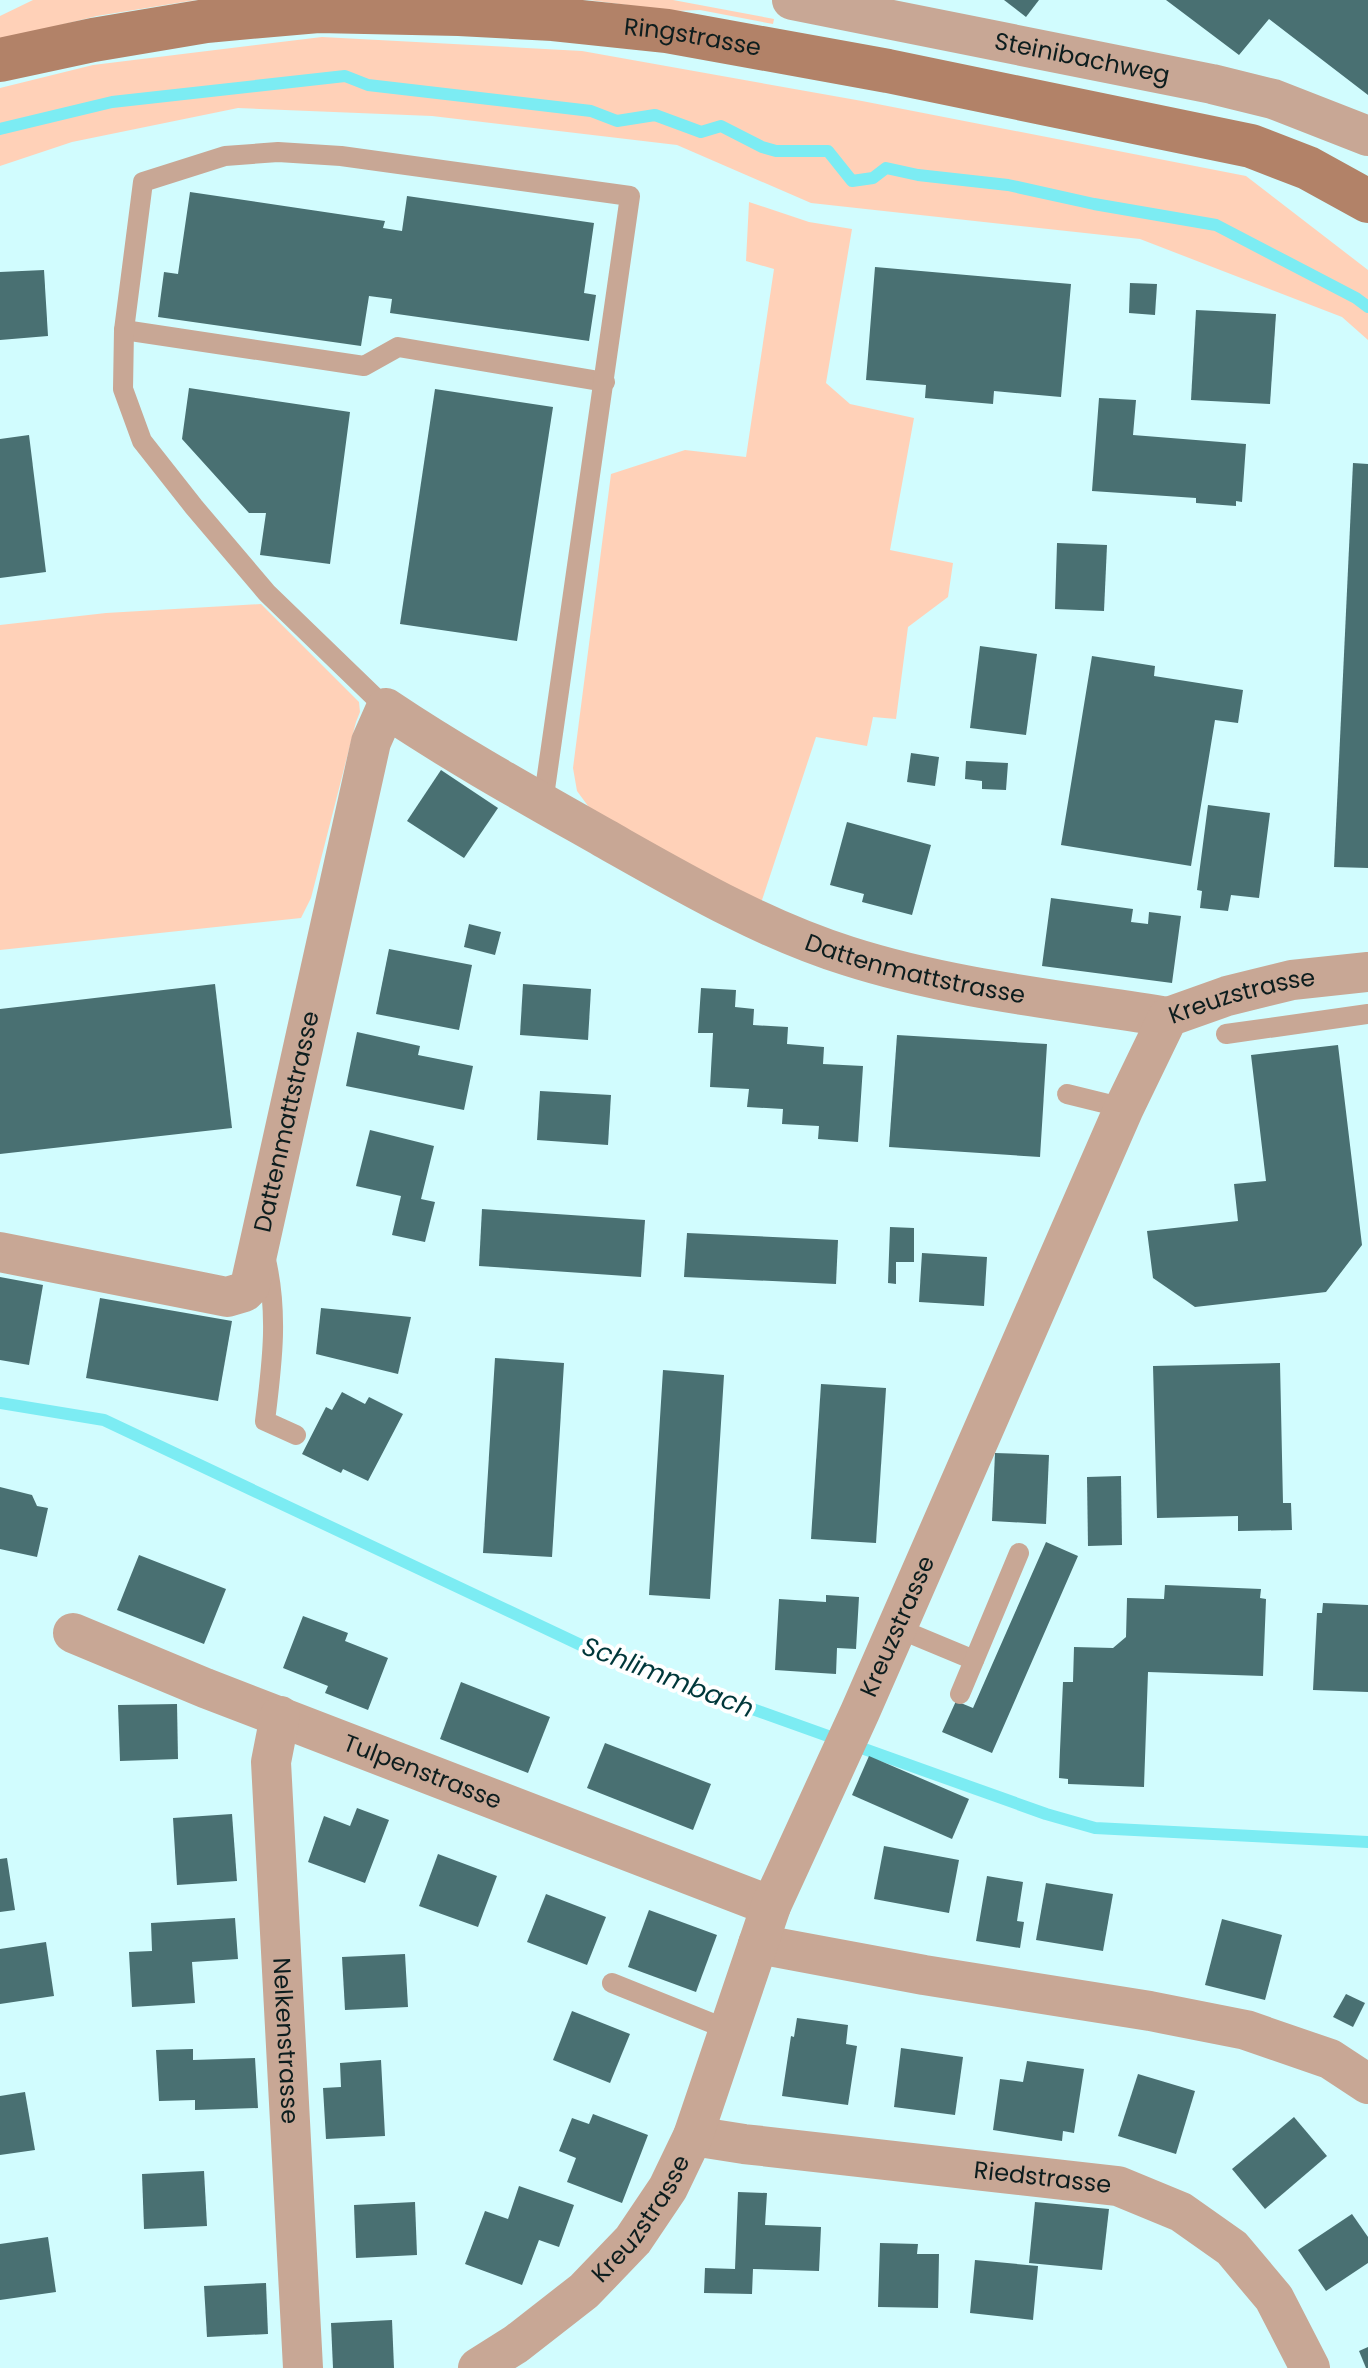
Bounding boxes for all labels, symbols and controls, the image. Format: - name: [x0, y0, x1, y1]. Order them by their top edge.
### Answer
- street label: Ringstrasse: [622, 10, 764, 64]
- street label: Steinibachweg: [992, 24, 1173, 91]
- street label: Dattenmattstrasse: [800, 925, 1028, 1011]
- street label: Kreuzstrasse: [1164, 961, 1317, 1032]
- street label: Dattenmattstrasse: [245, 1008, 327, 1235]
- street label: Kreuzstrasse: [852, 1550, 942, 1702]
- water label: Schlimmbach: [577, 1628, 759, 1726]
- street label: Tulpenstrasse: [339, 1726, 507, 1817]
- street label: Nelkenstrasse: [265, 1957, 307, 2125]
- street label: Kreuzstrasse: [584, 2149, 698, 2290]
- street label: Riedstrasse: [972, 2153, 1113, 2201]

